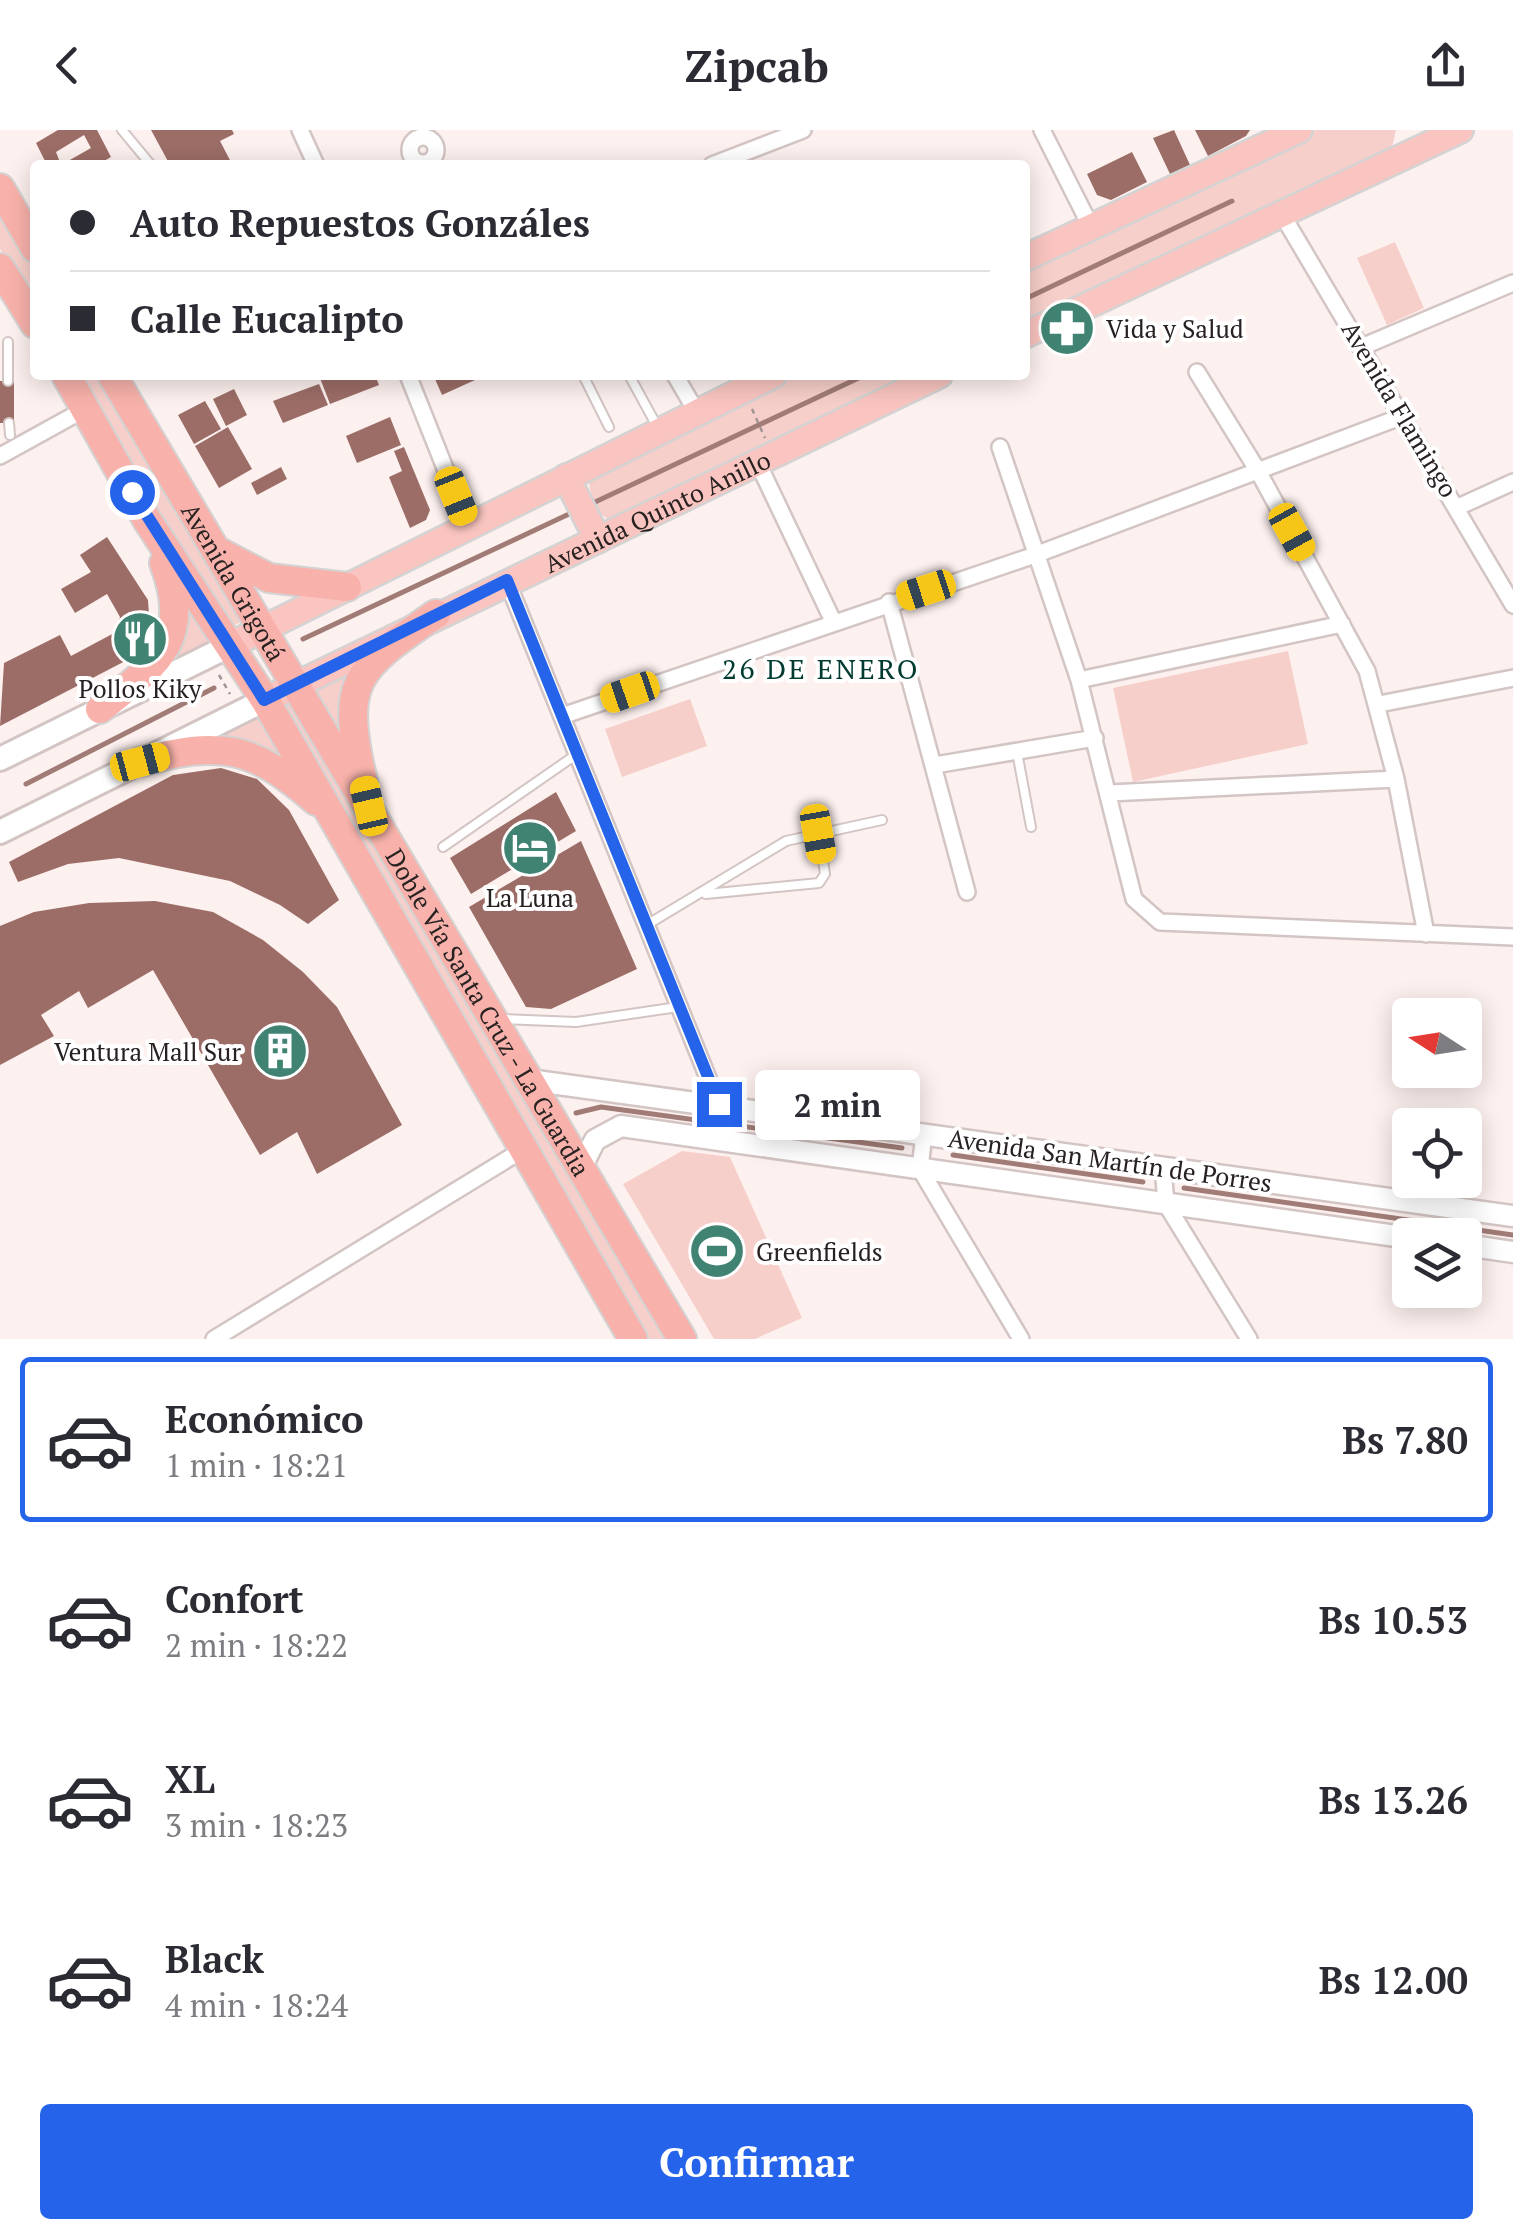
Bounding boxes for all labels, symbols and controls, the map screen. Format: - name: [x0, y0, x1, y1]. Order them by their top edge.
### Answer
- text: Zipcab: [684, 35, 829, 95]
- icon: back: [40, 38, 95, 93]
- icon: share: [1418, 38, 1473, 93]
- text: Auto Repuestos Gonzáles: [130, 198, 590, 248]
- text: Calle Eucalipto: [130, 294, 404, 344]
- pharmacy icon: Vida y Salud: [1037, 298, 1097, 358]
- place label: Vida y Salud: [1106, 312, 1244, 345]
- street label: Avenida Flamingo: [1334, 315, 1466, 503]
- street label: Avenida Quinto Anillo: [538, 442, 775, 580]
- car: [431, 463, 481, 529]
- route start: [110, 470, 155, 515]
- street label: Avenida Grigotá: [175, 497, 294, 667]
- car: [1264, 498, 1320, 566]
- car: [893, 566, 959, 614]
- restaurant icon: Pollos Kiky: [110, 609, 170, 669]
- district label: 26 DE ENERO: [722, 650, 920, 687]
- car: [597, 668, 663, 716]
- place label: Pollos Kiky: [79, 672, 202, 705]
- car: [107, 740, 173, 784]
- car: [348, 773, 390, 839]
- car: [798, 802, 838, 866]
- hotel icon: La Luna: [500, 818, 560, 878]
- street label: Doble Vía Santa Cruz - La Guardia: [379, 842, 599, 1182]
- place label: La Luna: [486, 881, 574, 914]
- north arrow: [1392, 998, 1482, 1088]
- map controls: [1392, 998, 1482, 1308]
- building icon: Ventura Mall Sur: [250, 1021, 310, 1081]
- place label: Ventura Mall Sur: [54, 1035, 241, 1068]
- callout: 2 min: [754, 1069, 919, 1139]
- route end: [697, 1082, 742, 1127]
- text: 2 min: [794, 1084, 881, 1126]
- button: locate: [1392, 1108, 1482, 1198]
- street label: Avenida San Martín de Porres: [946, 1121, 1274, 1199]
- button: layers: [1392, 1218, 1482, 1308]
- sports icon: Greenfields: [687, 1221, 747, 1281]
- place label: Greenfields: [756, 1235, 883, 1268]
- text: Económico: [165, 1394, 364, 1444]
- icon: car: [45, 1395, 135, 1485]
- text: Bs 7.80: [1342, 1415, 1468, 1465]
- text: 1 min · 18:21: [165, 1444, 348, 1486]
- text: Confort: [165, 1574, 304, 1624]
- icon: car: [45, 1575, 135, 1665]
- text: Bs 10.53: [1319, 1595, 1468, 1645]
- text: 2 min · 18:22: [165, 1624, 348, 1666]
- text: XL: [165, 1754, 215, 1804]
- icon: car: [45, 1755, 135, 1845]
- text: Bs 13.26: [1319, 1775, 1468, 1825]
- text: 3 min · 18:23: [165, 1804, 348, 1846]
- text: Black: [165, 1934, 264, 1984]
- icon: car: [45, 1935, 135, 2025]
- text: Bs 12.00: [1319, 1955, 1468, 2005]
- text: 4 min · 18:24: [165, 1984, 348, 2026]
- button: Confirmar: [40, 2104, 1473, 2219]

